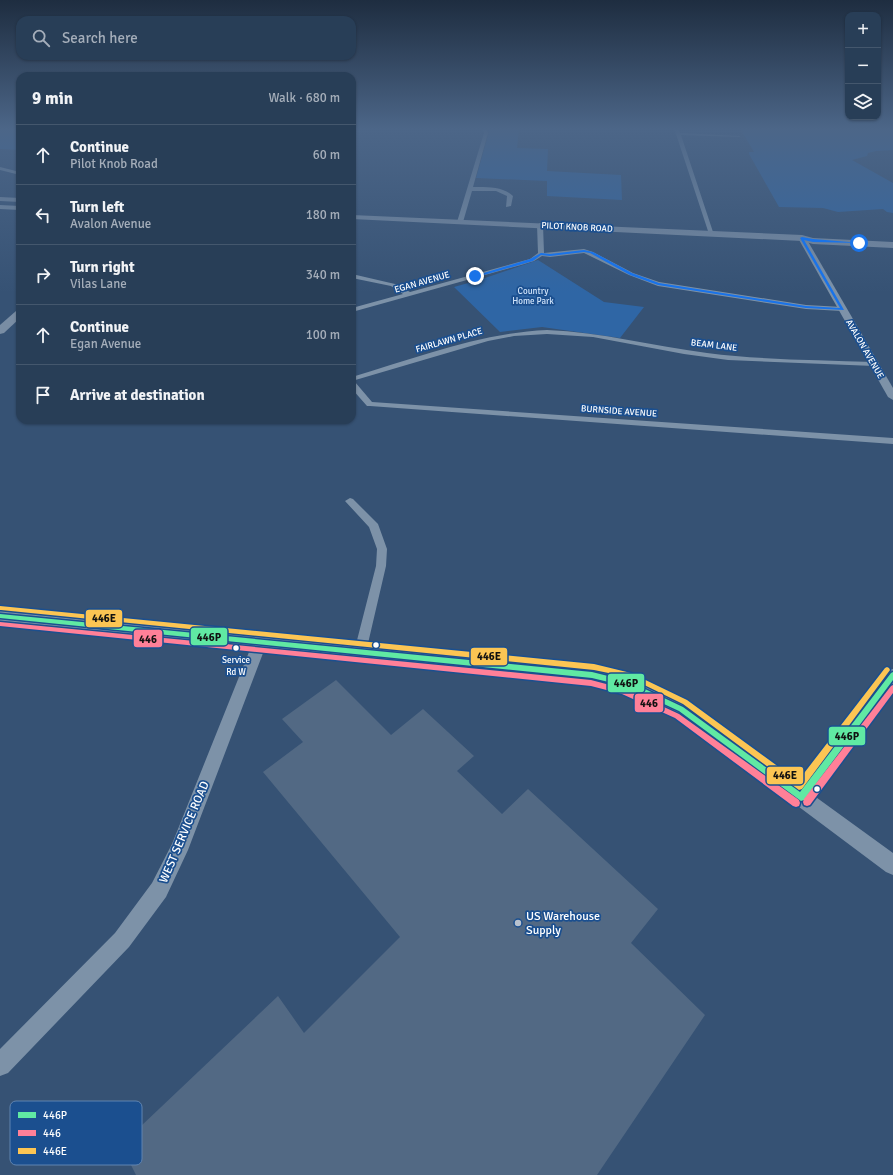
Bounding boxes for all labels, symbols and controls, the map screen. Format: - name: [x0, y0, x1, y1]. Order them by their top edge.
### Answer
- map controls: [845, 12, 881, 120]
- button: +: [845, 12, 881, 48]
- search box: [16, 16, 356, 60]
- icon: search: [30, 27, 52, 49]
- text: Search here: [62, 29, 138, 47]
- button: −: [845, 48, 881, 84]
- button: layers: [845, 84, 881, 120]
- text: 9 min: [32, 88, 73, 109]
- text: Walk · 680 m: [269, 90, 340, 106]
- text: Continue: [70, 138, 129, 156]
- icon: ahead: [32, 144, 54, 166]
- text: 60 m: [313, 147, 340, 163]
- text: Pilot Knob Road: [70, 156, 158, 172]
- text: Turn left: [70, 198, 124, 216]
- icon: left: [32, 204, 54, 226]
- text: 180 m: [306, 207, 340, 223]
- text: Avalon Avenue: [70, 216, 151, 232]
- street label: PILOT KNOB ROAD: [541, 220, 613, 235]
- route start: [850, 234, 868, 252]
- text: Turn right: [70, 258, 135, 276]
- icon: right: [32, 264, 54, 286]
- text: 340 m: [306, 267, 340, 283]
- route end: [466, 267, 484, 285]
- street label: EGAN AVENUE: [393, 269, 451, 296]
- text: Vilas Lane: [70, 276, 127, 292]
- park label: Country Home Park: [512, 286, 554, 307]
- text: Continue: [70, 318, 129, 336]
- street label: AVALON AVENUE: [843, 318, 886, 381]
- icon: ahead: [32, 324, 54, 346]
- street label: FAIRLAWN PLACE: [414, 326, 484, 355]
- text: 100 m: [306, 327, 340, 343]
- text: Egan Avenue: [70, 336, 141, 352]
- street label: BEAM LANE: [690, 337, 738, 354]
- icon: arrive: [32, 384, 54, 406]
- text: Arrive at destination: [70, 386, 205, 404]
- street label: BURNSIDE AVENUE: [581, 403, 657, 420]
- line badge: 446E: [85, 609, 123, 628]
- text: 446E: [92, 612, 116, 625]
- line badge: 446P: [190, 627, 228, 646]
- line badge: 446: [133, 629, 163, 648]
- text: 446P: [197, 631, 222, 644]
- text: 446: [139, 633, 157, 646]
- unlabelled marker: [371, 640, 381, 650]
- marker: Service Rd W: [231, 643, 241, 653]
- line badge: 446E: [470, 647, 508, 666]
- text: 446E: [477, 650, 501, 663]
- place label: Service Rd W: [222, 655, 251, 678]
- line badge: 446P: [607, 673, 645, 693]
- text: 446P: [614, 677, 639, 690]
- line badge: 446: [634, 693, 664, 713]
- text: 446: [640, 697, 658, 710]
- line badge: 446P: [828, 726, 866, 746]
- text: 446P: [835, 730, 860, 743]
- line badge: 446E: [766, 766, 804, 785]
- text: 446E: [773, 769, 797, 782]
- street label: WEST SERVICE ROAD: [156, 779, 213, 885]
- unlabelled marker: [812, 784, 822, 794]
- place label: US Warehouse Supply: [526, 909, 600, 938]
- marker: US Warehouse Supply: [513, 918, 523, 928]
- legend: [10, 1101, 142, 1165]
- text: 446P: [43, 1109, 67, 1122]
- text: 446: [43, 1127, 61, 1140]
- text: 446E: [43, 1145, 67, 1158]

